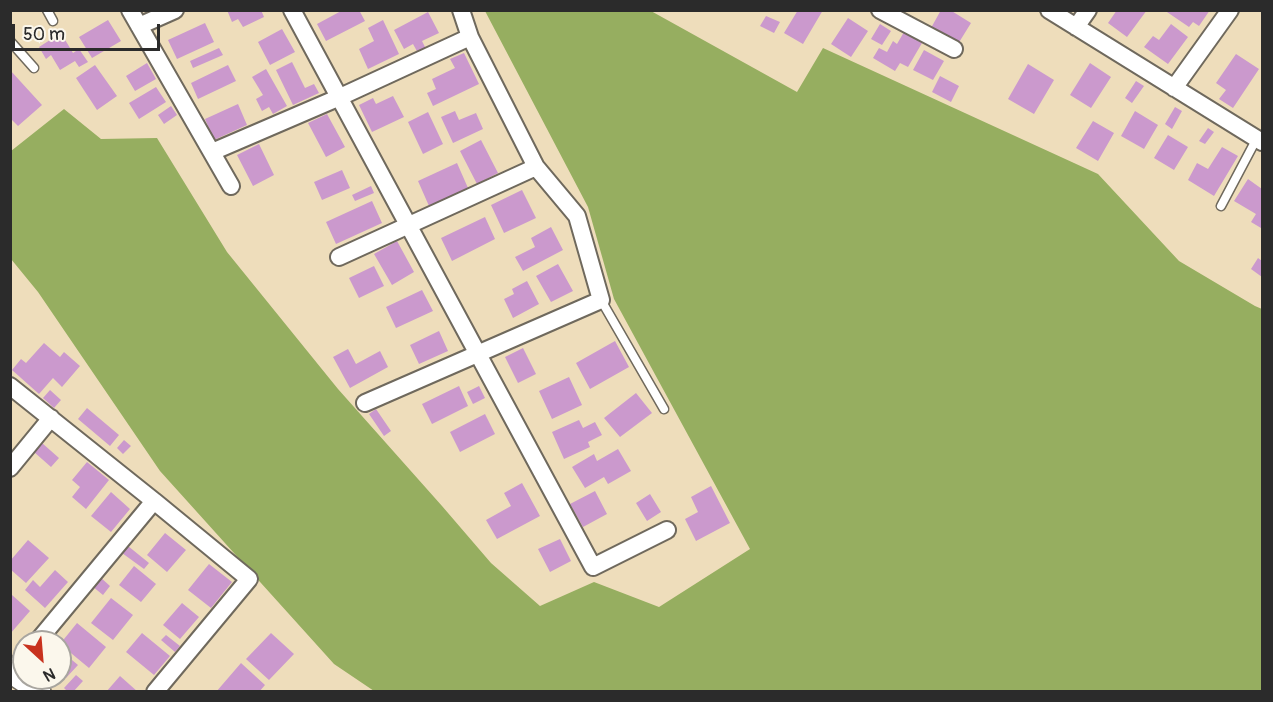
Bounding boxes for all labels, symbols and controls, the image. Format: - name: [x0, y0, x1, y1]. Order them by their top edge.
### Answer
- scale bar: [15, 12, 164, 50]
- text: 50 m: [23, 23, 65, 46]
- north arrow: [12, 630, 72, 690]
- text: N: [40, 663, 58, 686]

